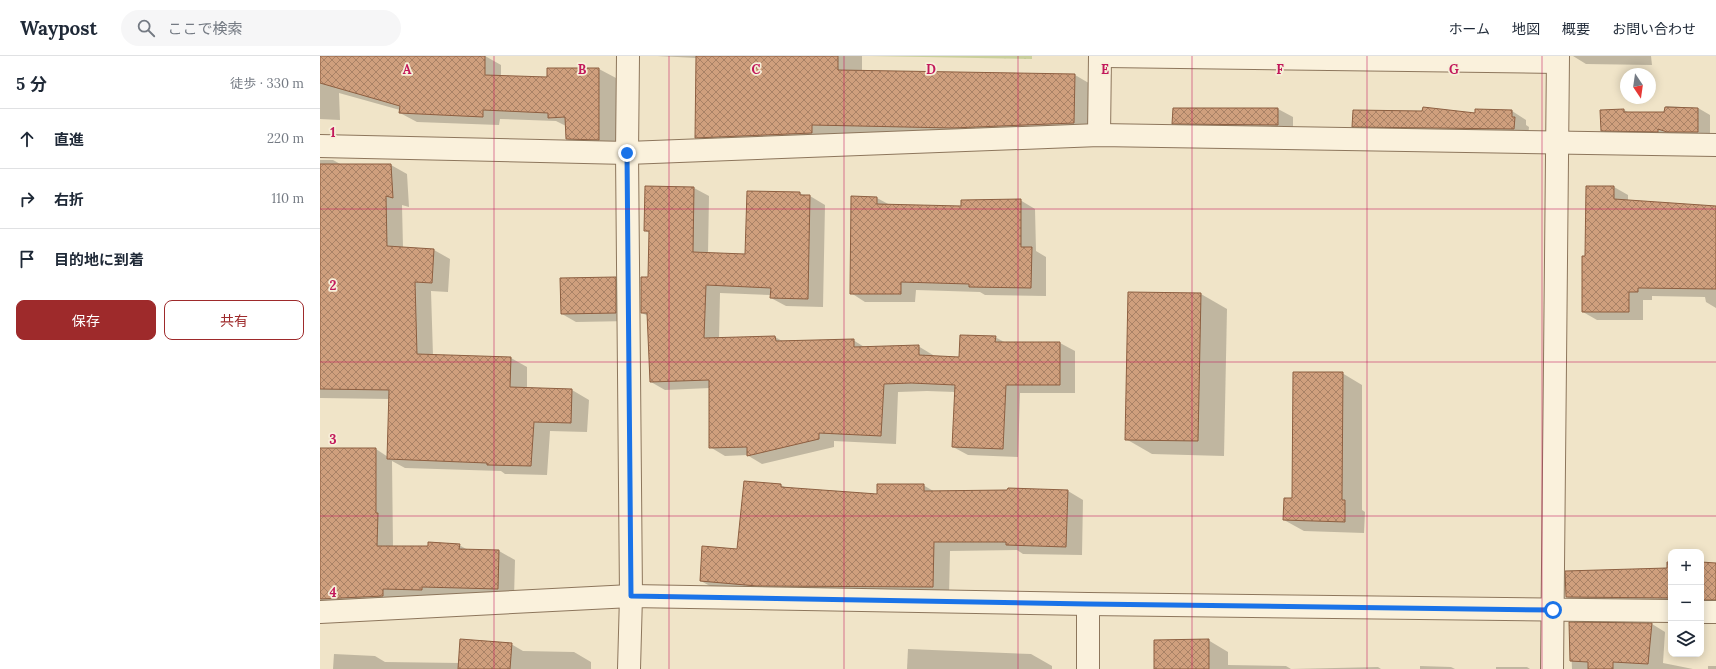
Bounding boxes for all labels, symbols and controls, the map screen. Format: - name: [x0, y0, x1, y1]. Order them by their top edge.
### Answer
- search box: [121, 10, 401, 46]
- text: Waypost: [20, 16, 97, 40]
- icon: search: [135, 17, 157, 39]
- text: ここで検索: [167, 19, 242, 38]
- text: ホーム: [1448, 20, 1490, 38]
- text: 地図: [1512, 20, 1540, 38]
- text: 概要: [1562, 20, 1590, 38]
- text: お問い合わせ: [1612, 20, 1696, 38]
- text: A: [403, 61, 412, 78]
- text: B: [578, 61, 587, 78]
- text: C: [752, 61, 761, 78]
- text: D: [926, 61, 936, 78]
- text: E: [1101, 61, 1109, 78]
- text: F: [1276, 61, 1284, 78]
- text: G: [1449, 61, 1459, 78]
- north arrow: [1620, 68, 1656, 104]
- text: 5 分: [16, 73, 47, 95]
- text: 徒歩 · 330 m: [230, 75, 304, 92]
- text: 1: [330, 124, 336, 141]
- icon: ahead: [16, 128, 38, 150]
- text: 直進: [54, 130, 84, 149]
- text: 220 m: [267, 130, 304, 147]
- route end: [618, 144, 636, 162]
- icon: right: [16, 188, 38, 210]
- text: 右折: [54, 190, 84, 209]
- text: 110 m: [271, 190, 304, 207]
- icon: arrive: [16, 248, 38, 270]
- text: 目的地に到着: [54, 250, 144, 269]
- text: 2: [330, 277, 337, 294]
- button: 保存: [16, 300, 156, 340]
- button: 共有: [164, 300, 304, 340]
- text: 3: [329, 431, 337, 448]
- map controls: [1668, 549, 1704, 657]
- button: +: [1668, 549, 1704, 585]
- text: 4: [329, 584, 337, 601]
- button: −: [1668, 585, 1704, 621]
- route start: [1544, 601, 1562, 619]
- button: layers: [1668, 621, 1704, 657]

